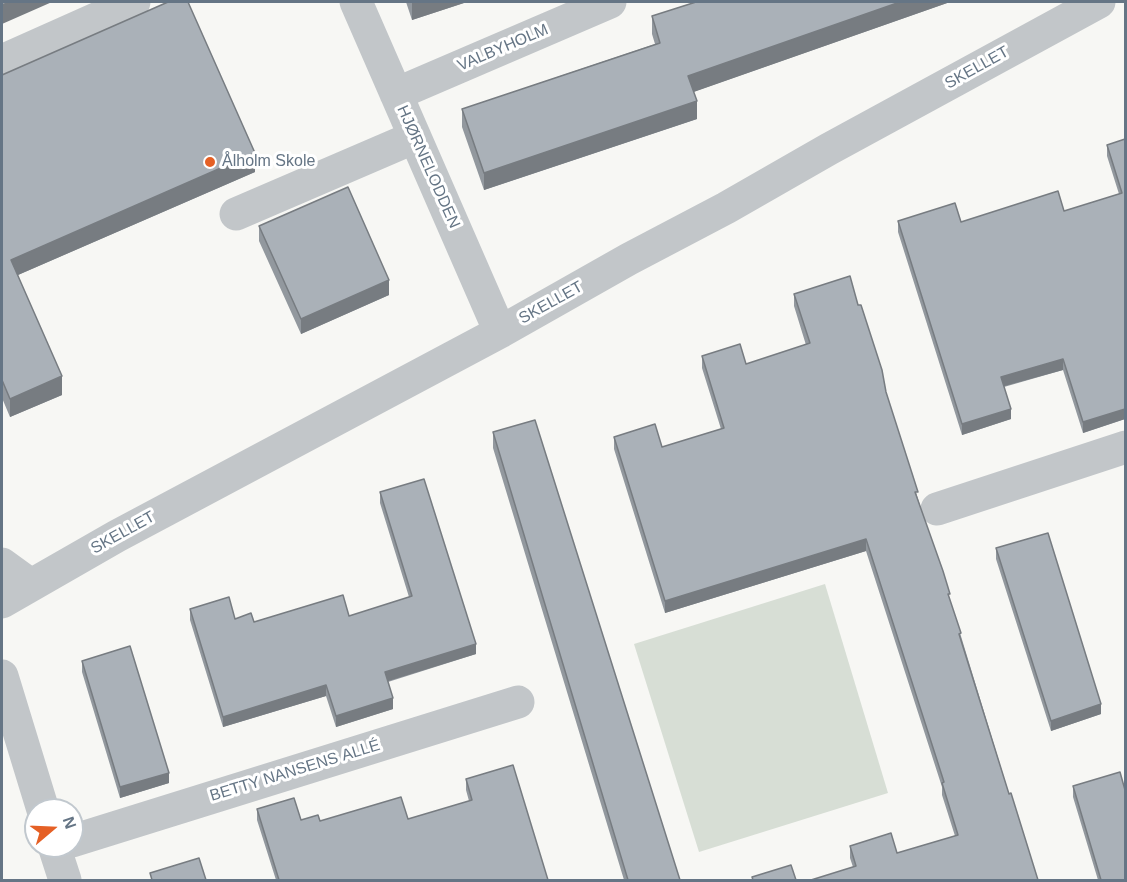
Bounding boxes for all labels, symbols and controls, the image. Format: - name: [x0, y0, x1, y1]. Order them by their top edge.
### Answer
- street label: VALBYHOLM: [455, 20, 551, 76]
- street label: SKELLET: [942, 43, 1012, 93]
- street label: HJØRNELODDEN: [392, 103, 464, 231]
- place label: Ålholm Skole: [222, 152, 315, 172]
- marker: Ålholm Skole: [203, 155, 217, 169]
- street label: SKELLET: [516, 278, 586, 328]
- street label: SKELLET: [88, 508, 158, 558]
- street label: BETTY NANSENS ALLÉ: [208, 736, 382, 806]
- north arrow: [24, 798, 84, 858]
- text: N: [60, 814, 80, 831]

